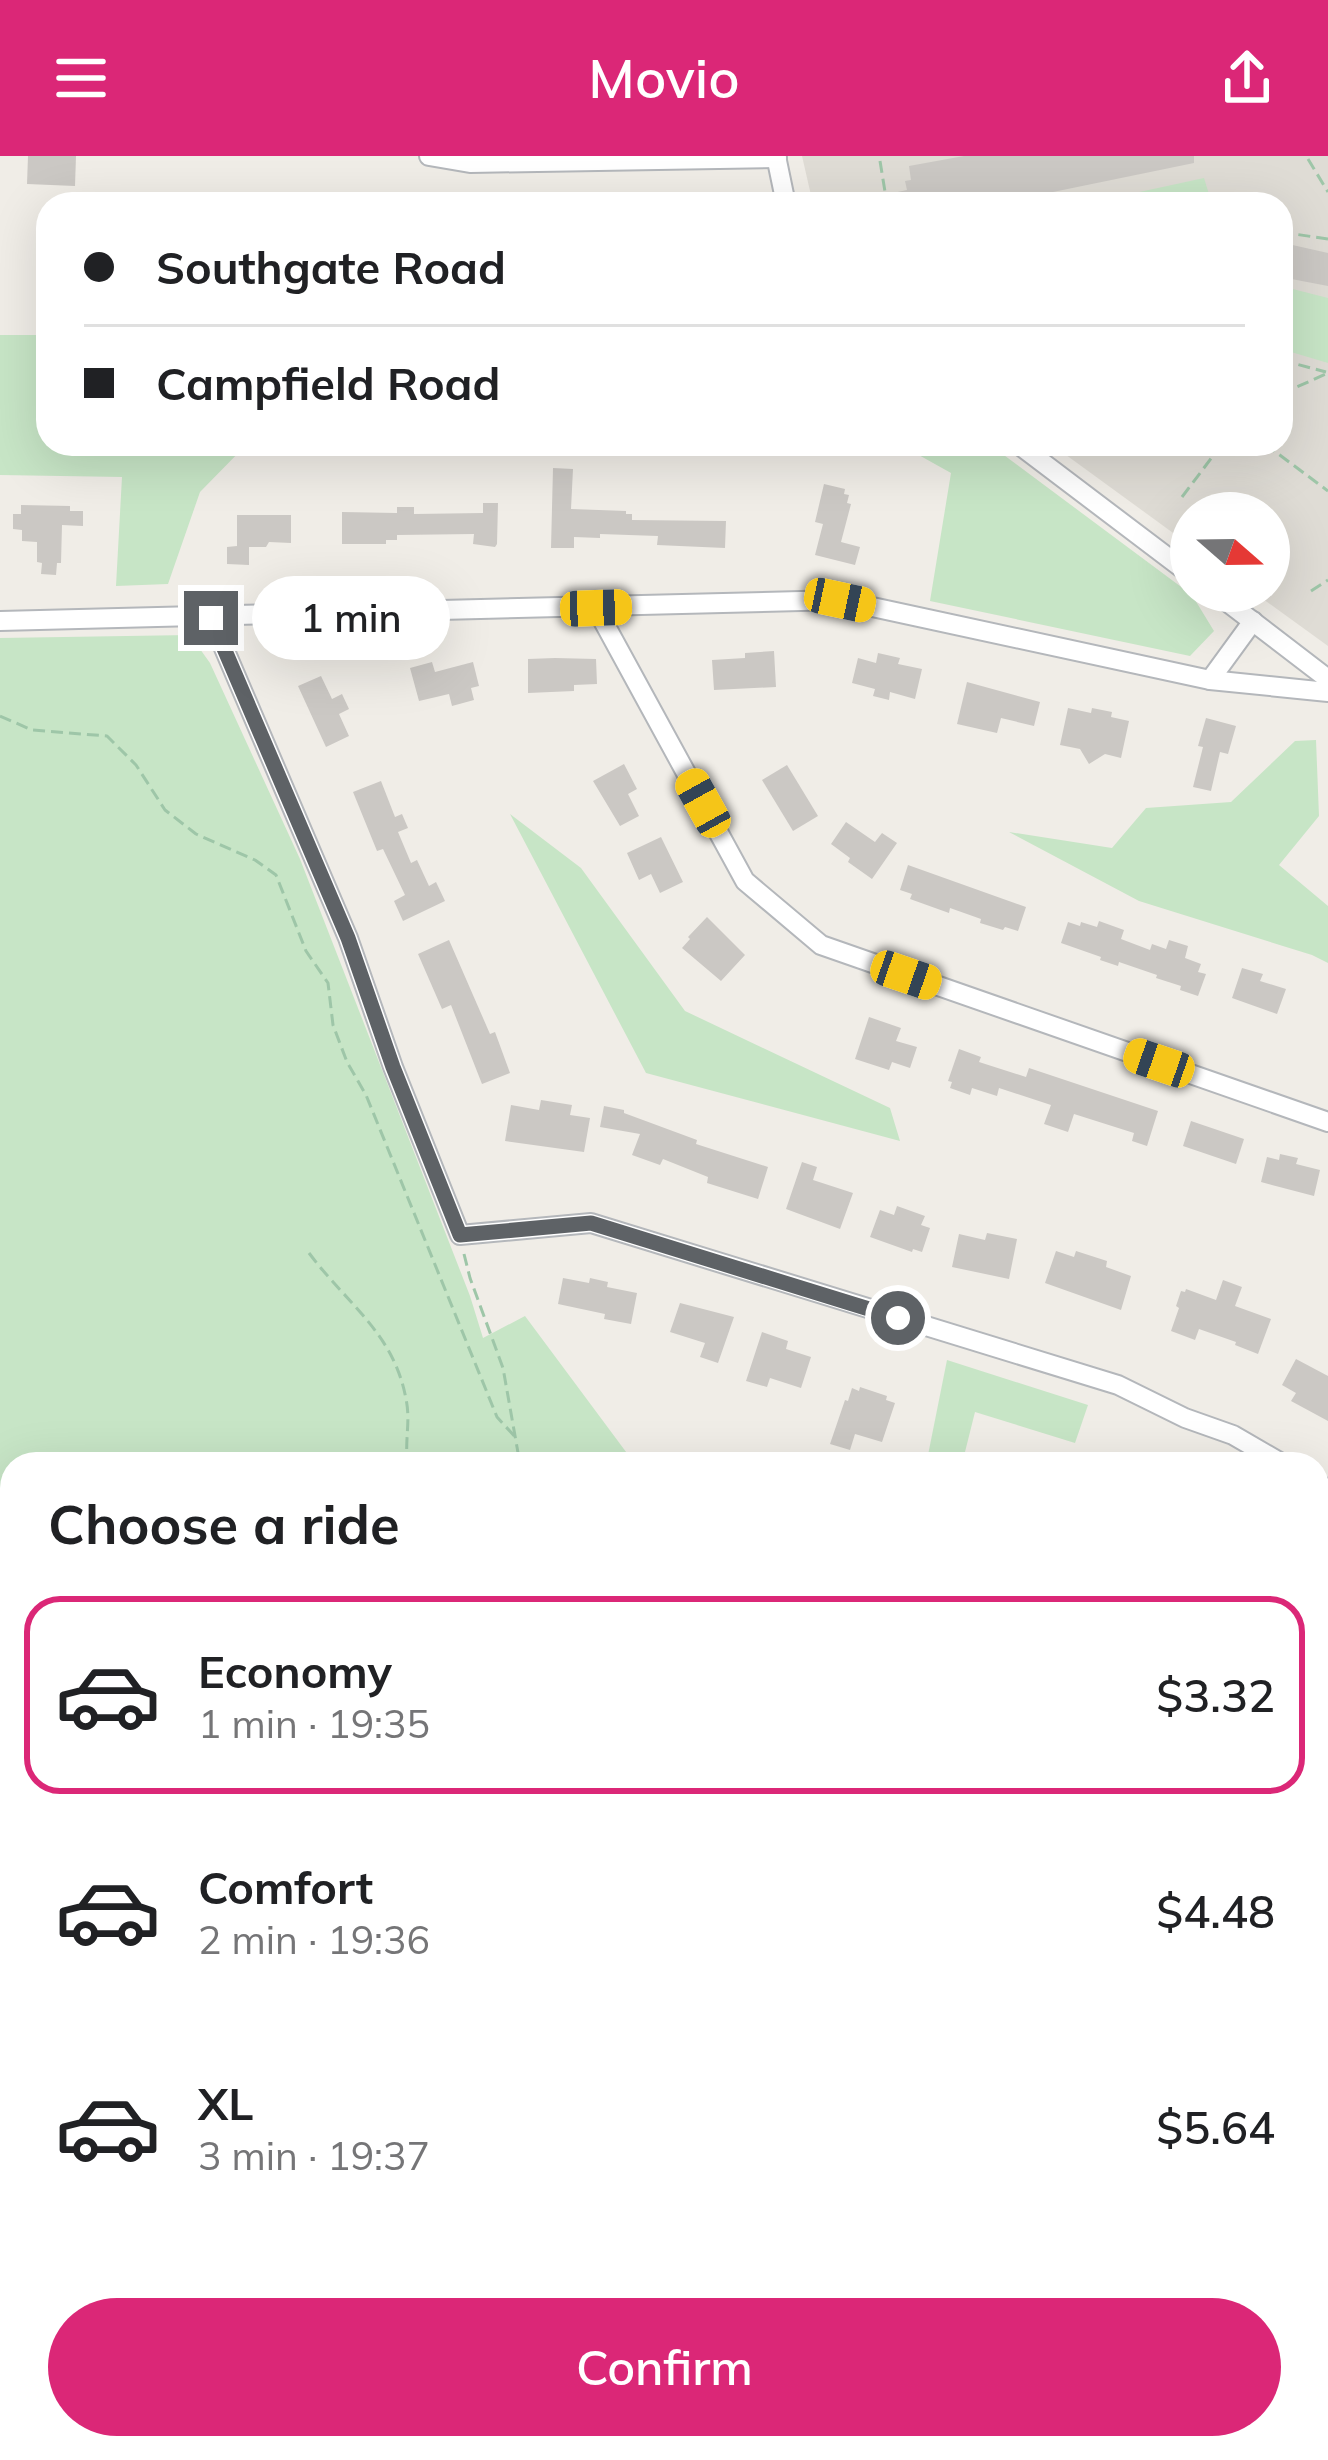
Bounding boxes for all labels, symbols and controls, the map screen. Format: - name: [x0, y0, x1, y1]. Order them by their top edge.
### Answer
- text: Movio: [588, 44, 740, 112]
- icon: menu: [48, 45, 114, 111]
- icon: share: [1214, 45, 1280, 111]
- text: Southgate Road: [156, 239, 506, 295]
- text: Campfield Road: [156, 355, 500, 411]
- north arrow: [1170, 492, 1290, 612]
- map controls: [1170, 492, 1290, 612]
- car: [801, 575, 879, 625]
- callout: 1 min: [253, 576, 451, 660]
- car: [559, 589, 633, 627]
- route end: [184, 591, 238, 645]
- text: 1 min: [300, 593, 402, 642]
- car: [670, 763, 736, 843]
- car: [866, 946, 946, 1004]
- car: [1119, 1034, 1199, 1092]
- route start: [871, 1291, 925, 1345]
- text: Choose a ride: [48, 1490, 400, 1558]
- icon: car: [54, 1641, 162, 1749]
- text: Economy: [198, 1643, 392, 1699]
- text: $3.32: [1156, 1667, 1275, 1723]
- text: 1 min · 19:35: [198, 1699, 430, 1748]
- icon: car: [54, 1857, 162, 1965]
- text: Comfort: [198, 1859, 373, 1915]
- text: $4.48: [1156, 1883, 1275, 1939]
- text: 2 min · 19:36: [198, 1915, 430, 1964]
- icon: car: [54, 2073, 162, 2181]
- text: XL: [198, 2075, 253, 2131]
- text: $5.64: [1156, 2099, 1275, 2155]
- text: 3 min · 19:37: [198, 2131, 430, 2180]
- button: Confirm: [48, 2298, 1281, 2436]

